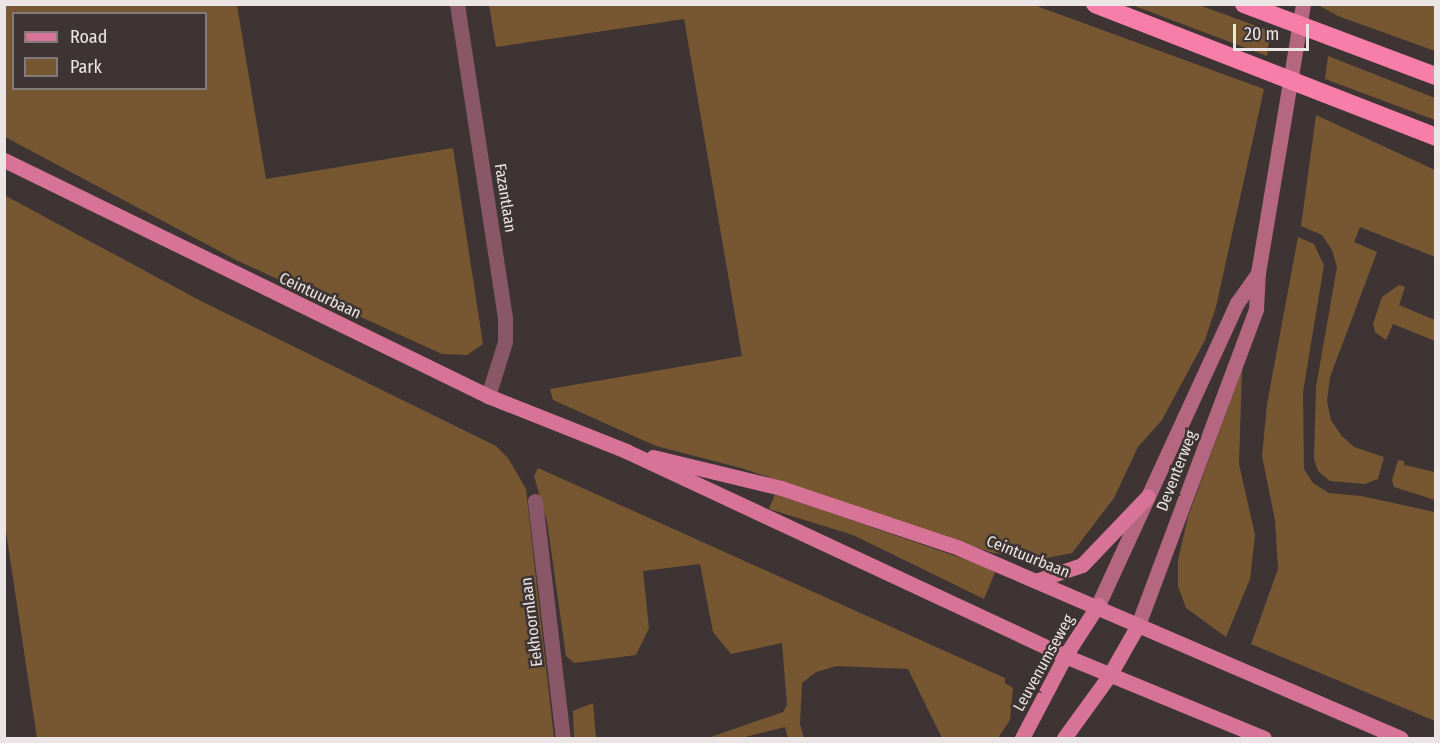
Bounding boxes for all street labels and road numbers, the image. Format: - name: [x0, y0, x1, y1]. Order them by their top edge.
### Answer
- street label: Fazantlaan: [490, 162, 520, 234]
- street label: Ceintuurbaan: [276, 269, 364, 323]
- street label: Deventerweg: [1153, 428, 1201, 514]
- street label: Ceintuurbaan: [984, 532, 1072, 582]
- street label: Eekhoornlaan: [517, 576, 547, 668]
- street label: Leuvenumseweg: [1009, 611, 1079, 715]

